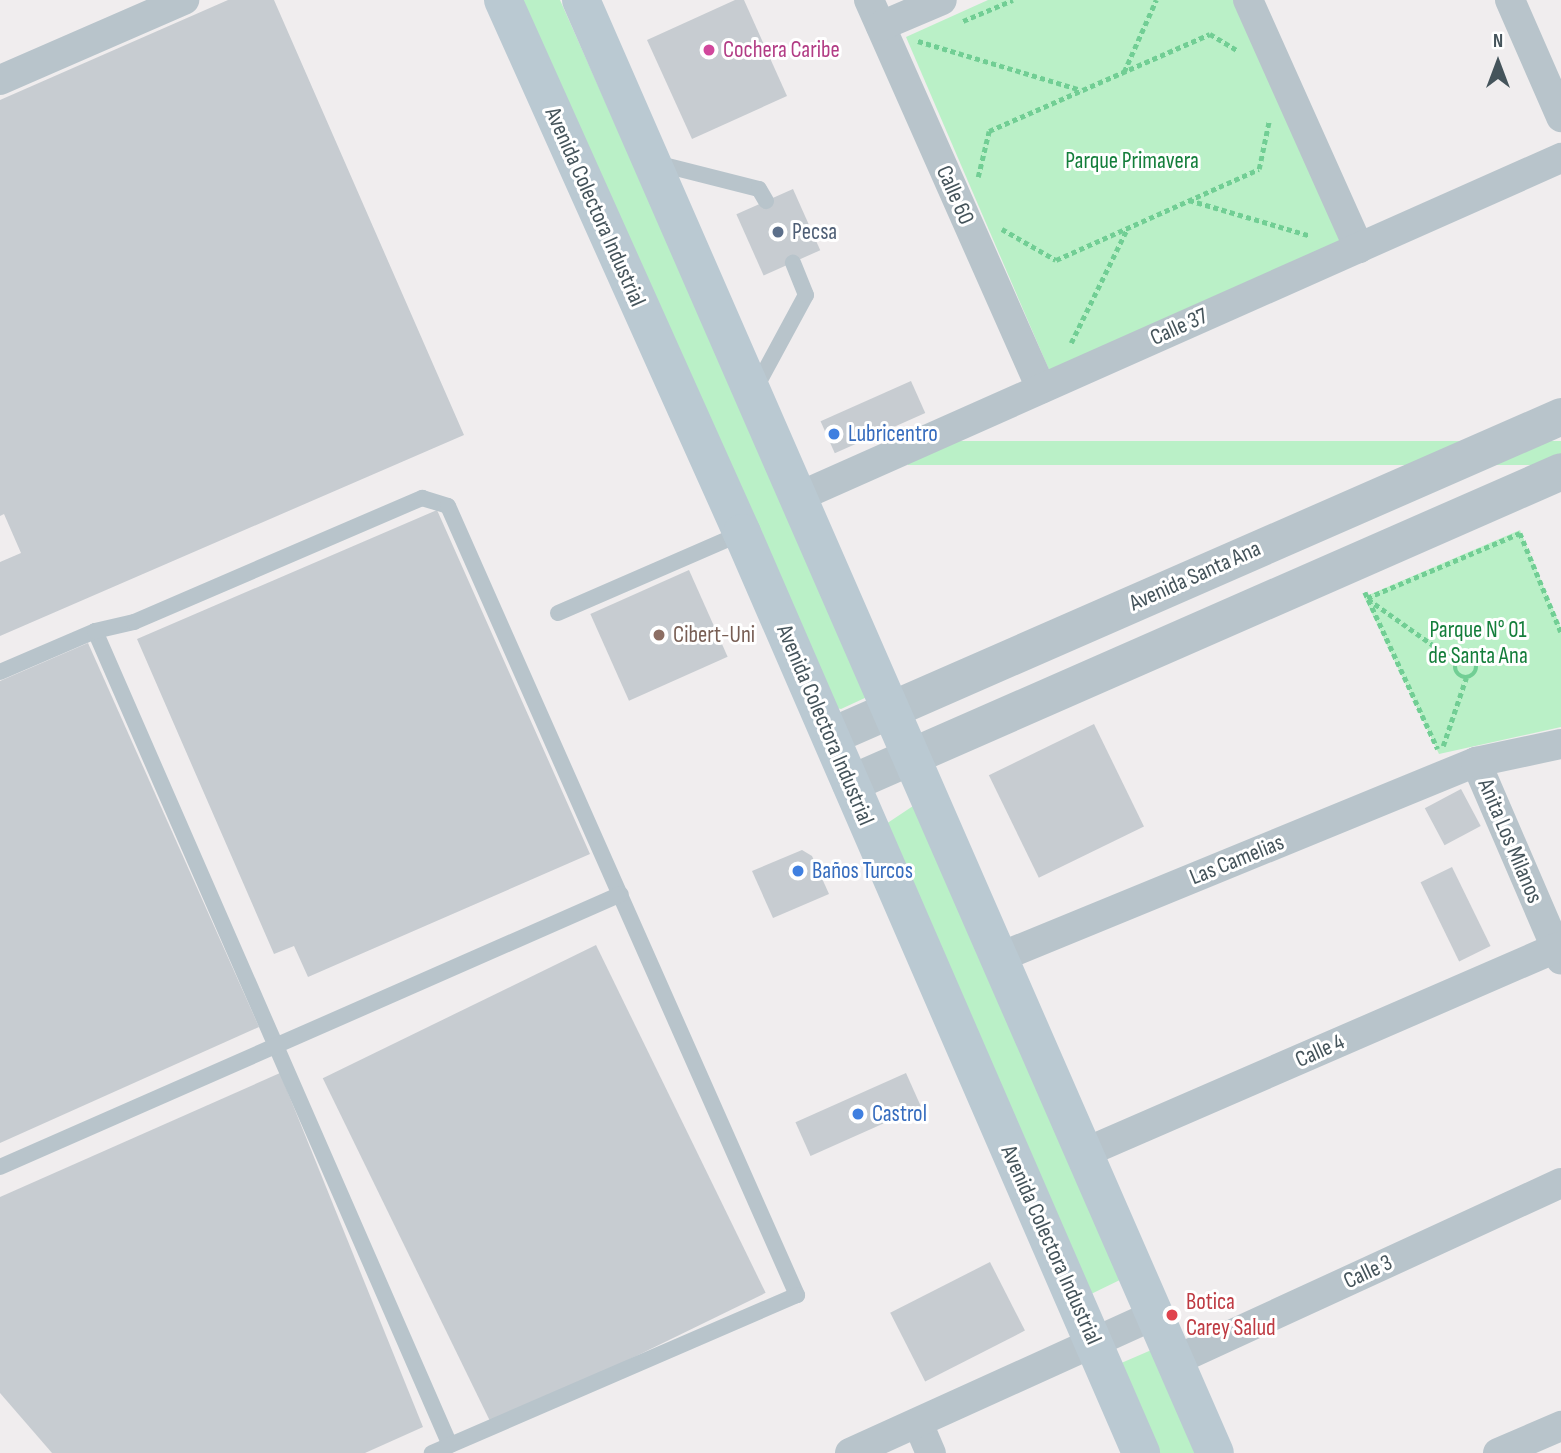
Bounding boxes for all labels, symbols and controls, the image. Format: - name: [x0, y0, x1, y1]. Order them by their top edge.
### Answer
- north arrow: [1463, 28, 1533, 98]
- text: N: [1493, 30, 1503, 53]
- place label: Cochera Caribe: [723, 36, 840, 64]
- marker: Cochera Caribe: [701, 42, 717, 58]
- street label: Avenida Colectora Industrial: [539, 103, 651, 311]
- park label: Parque Primavera: [1065, 147, 1199, 175]
- street label: Calle 60: [930, 161, 980, 229]
- place label: Pecsa: [792, 218, 837, 246]
- marker: Pecsa: [770, 224, 786, 240]
- street label: Calle 37: [1146, 302, 1212, 352]
- place label: Lubricentro: [848, 420, 938, 448]
- marker: Lubricentro: [826, 426, 842, 442]
- street label: Avenida Santa Ana: [1125, 535, 1265, 617]
- park label: Parque N° 01 de Santa Ana: [1428, 616, 1528, 670]
- place label: Cibert-Uni: [673, 621, 755, 649]
- street label: Avenida Colectora Industrial: [770, 621, 880, 829]
- marker: Cibert-Uni: [651, 627, 667, 643]
- street label: Anita Los Milanos: [1471, 775, 1549, 907]
- street label: Las Camelias: [1186, 829, 1288, 891]
- place label: Baños Turcos: [812, 857, 913, 885]
- marker: Baños Turcos: [790, 863, 806, 879]
- street label: Calle 4: [1291, 1028, 1349, 1074]
- place label: Castrol: [872, 1100, 927, 1128]
- marker: Castrol: [850, 1106, 866, 1122]
- street label: Avenida Colectora Industrial: [995, 1141, 1107, 1349]
- street label: Calle 3: [1339, 1249, 1397, 1295]
- place label: Botica Carey Salud: [1186, 1288, 1276, 1342]
- marker: Botica Carey Salud: [1164, 1307, 1180, 1323]

